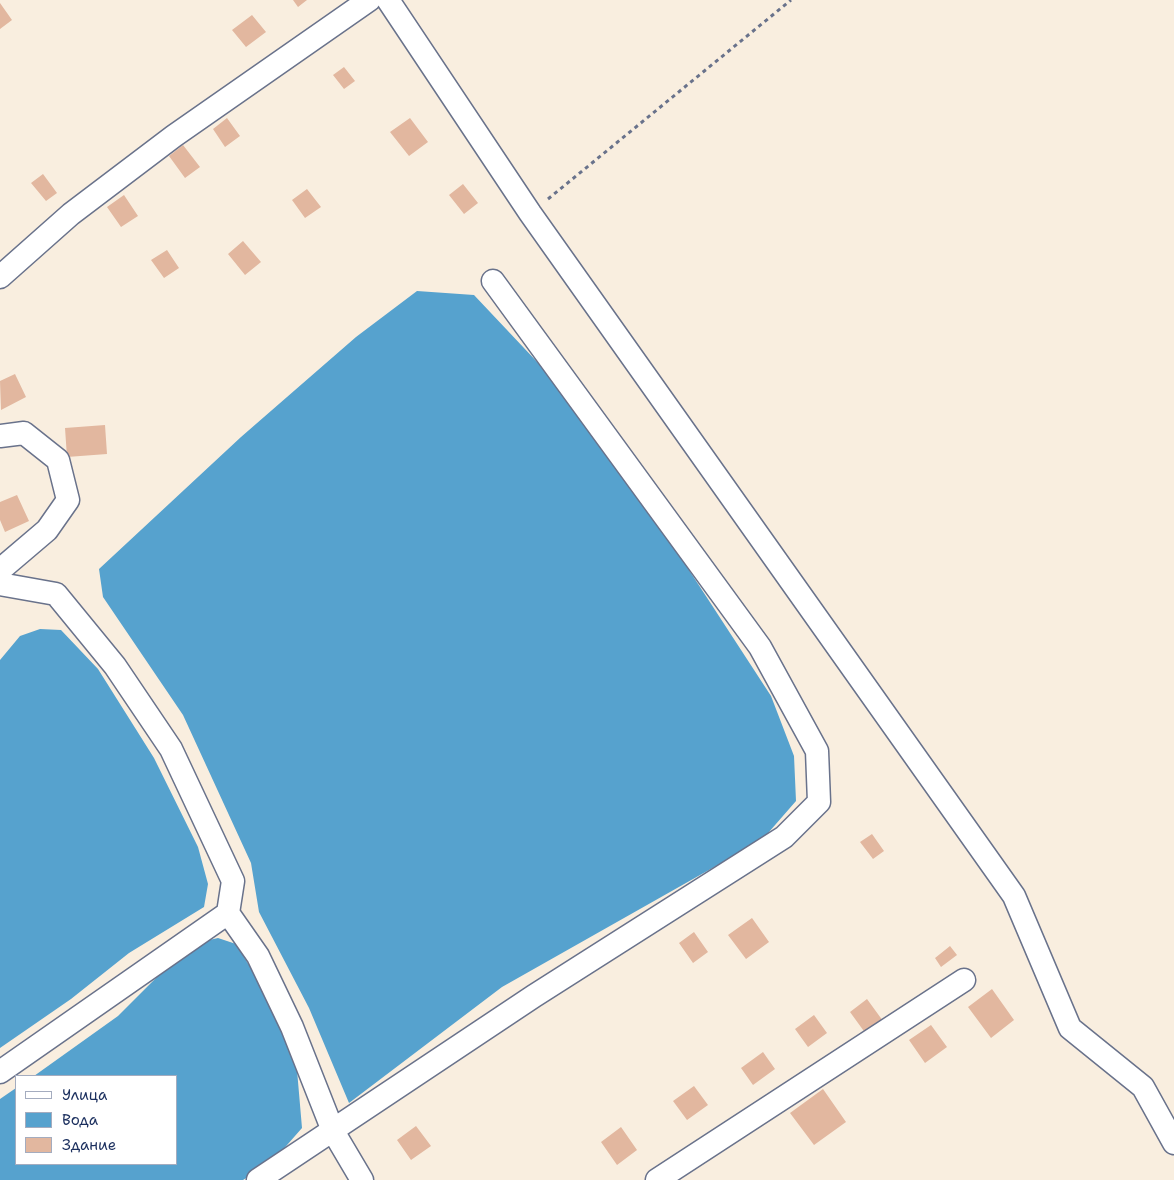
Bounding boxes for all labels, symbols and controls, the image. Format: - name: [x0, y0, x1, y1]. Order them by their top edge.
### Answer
- legend: [15, 1075, 178, 1165]
- text: Улица: [62, 1085, 107, 1105]
- text: Вода: [62, 1110, 98, 1130]
- text: Здание: [62, 1135, 116, 1155]

